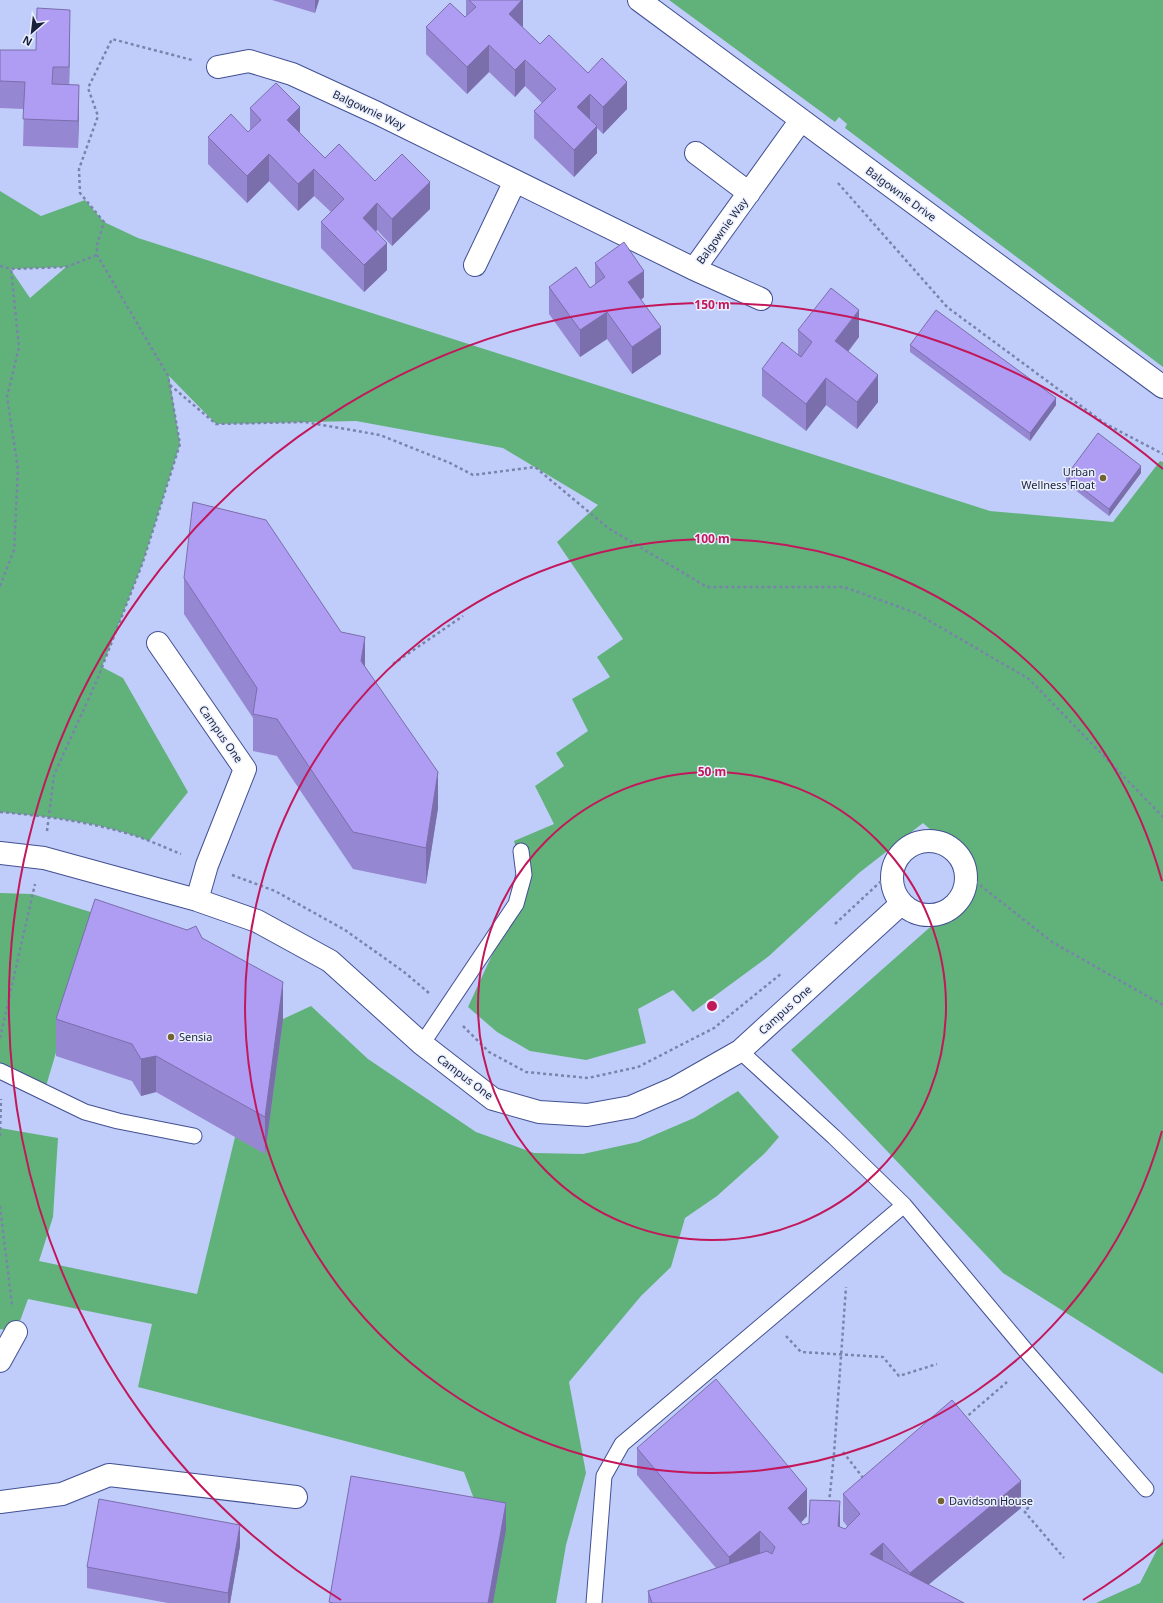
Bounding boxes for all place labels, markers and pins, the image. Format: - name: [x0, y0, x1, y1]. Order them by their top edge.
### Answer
- place label: Urban Wellness Float: [1021, 464, 1095, 492]
- marker: Urban Wellness Float: [1098, 473, 1108, 483]
- centre of rings: [705, 999, 719, 1013]
- place label: Sensia: [179, 1029, 212, 1044]
- marker: Sensia: [166, 1032, 176, 1042]
- place label: Davidson House: [949, 1493, 1033, 1508]
- marker: Davidson House: [936, 1496, 946, 1506]

